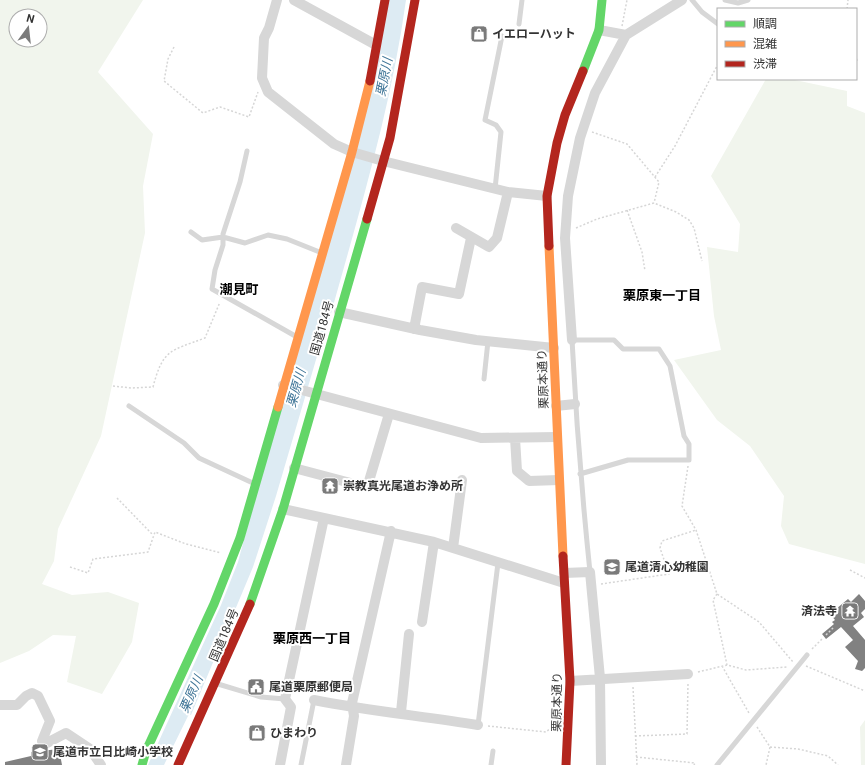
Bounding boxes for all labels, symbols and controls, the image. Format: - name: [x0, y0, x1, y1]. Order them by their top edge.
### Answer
- north arrow: [8, 8, 48, 48]
- legend: [717, 8, 857, 80]
- text: N: [25, 12, 36, 26]
- text: 順調: [753, 17, 777, 31]
- shop icon: イエローハット: [469, 24, 489, 44]
- place label: イエローハット: [492, 27, 576, 41]
- text: 混雑: [753, 37, 777, 51]
- water label: 栗原川: [373, 54, 395, 98]
- text: 渋滞: [753, 57, 777, 71]
- district label: 潮見町: [219, 282, 259, 297]
- district label: 栗原東一丁目: [623, 288, 701, 303]
- street label: 国道184号: [308, 299, 336, 357]
- street label: 栗原本通り: [535, 349, 551, 409]
- water label: 栗原川: [283, 365, 309, 409]
- temple icon: 崇教真光尾道お浄め所: [320, 476, 340, 496]
- place label: 崇教真光尾道お浄め所: [343, 479, 463, 493]
- school or university icon: 尾道清心幼稚園: [602, 557, 622, 577]
- place label: 尾道清心幼稚園: [625, 560, 709, 574]
- temple icon: 済法寺: [840, 601, 860, 621]
- place label: 済法寺: [801, 604, 837, 618]
- street label: 国道184号: [207, 606, 241, 664]
- district label: 栗原西一丁目: [273, 631, 351, 646]
- water label: 栗原川: [176, 671, 207, 715]
- street label: 栗原本通り: [549, 672, 565, 732]
- public building icon: 尾道栗原郵便局: [246, 677, 266, 697]
- place label: 尾道栗原郵便局: [269, 680, 353, 694]
- shop icon: ひまわり: [247, 723, 267, 743]
- place label: ひまわり: [270, 726, 318, 740]
- school or university icon: 尾道市立日比崎小学校: [30, 742, 50, 762]
- place label: 尾道市立日比崎小学校: [53, 745, 173, 759]

